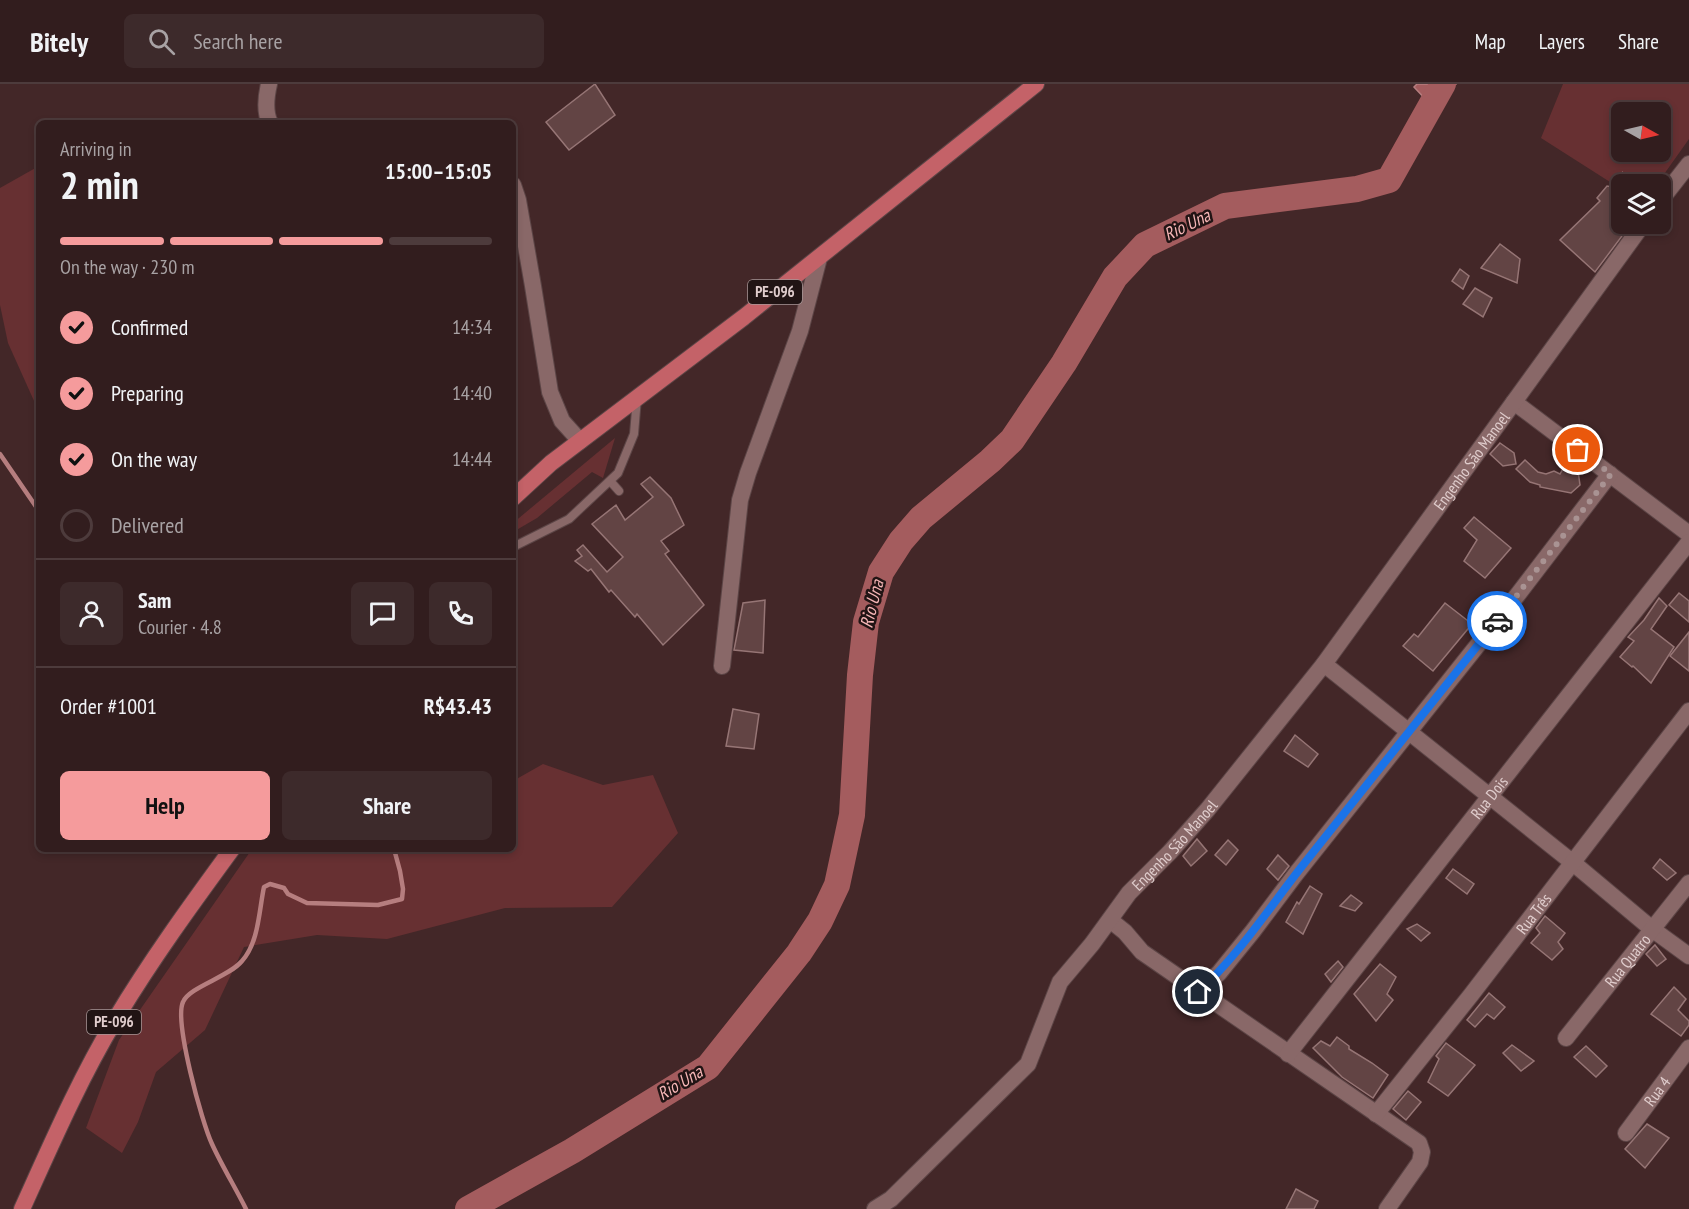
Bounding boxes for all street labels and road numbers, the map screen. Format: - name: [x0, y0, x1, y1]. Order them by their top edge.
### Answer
- road number: PE-096: [748, 280, 802, 304]
- street label: Engenho São Manoel: [1429, 408, 1514, 514]
- street label: Rua Dois: [1466, 772, 1512, 823]
- street label: Engenho São Manoel: [1128, 796, 1222, 894]
- street label: Rua Três: [1512, 889, 1556, 938]
- street label: Rua Quatro: [1600, 930, 1655, 991]
- road number: PE-096: [87, 1010, 141, 1034]
- street label: Rua 4: [1640, 1073, 1674, 1110]

